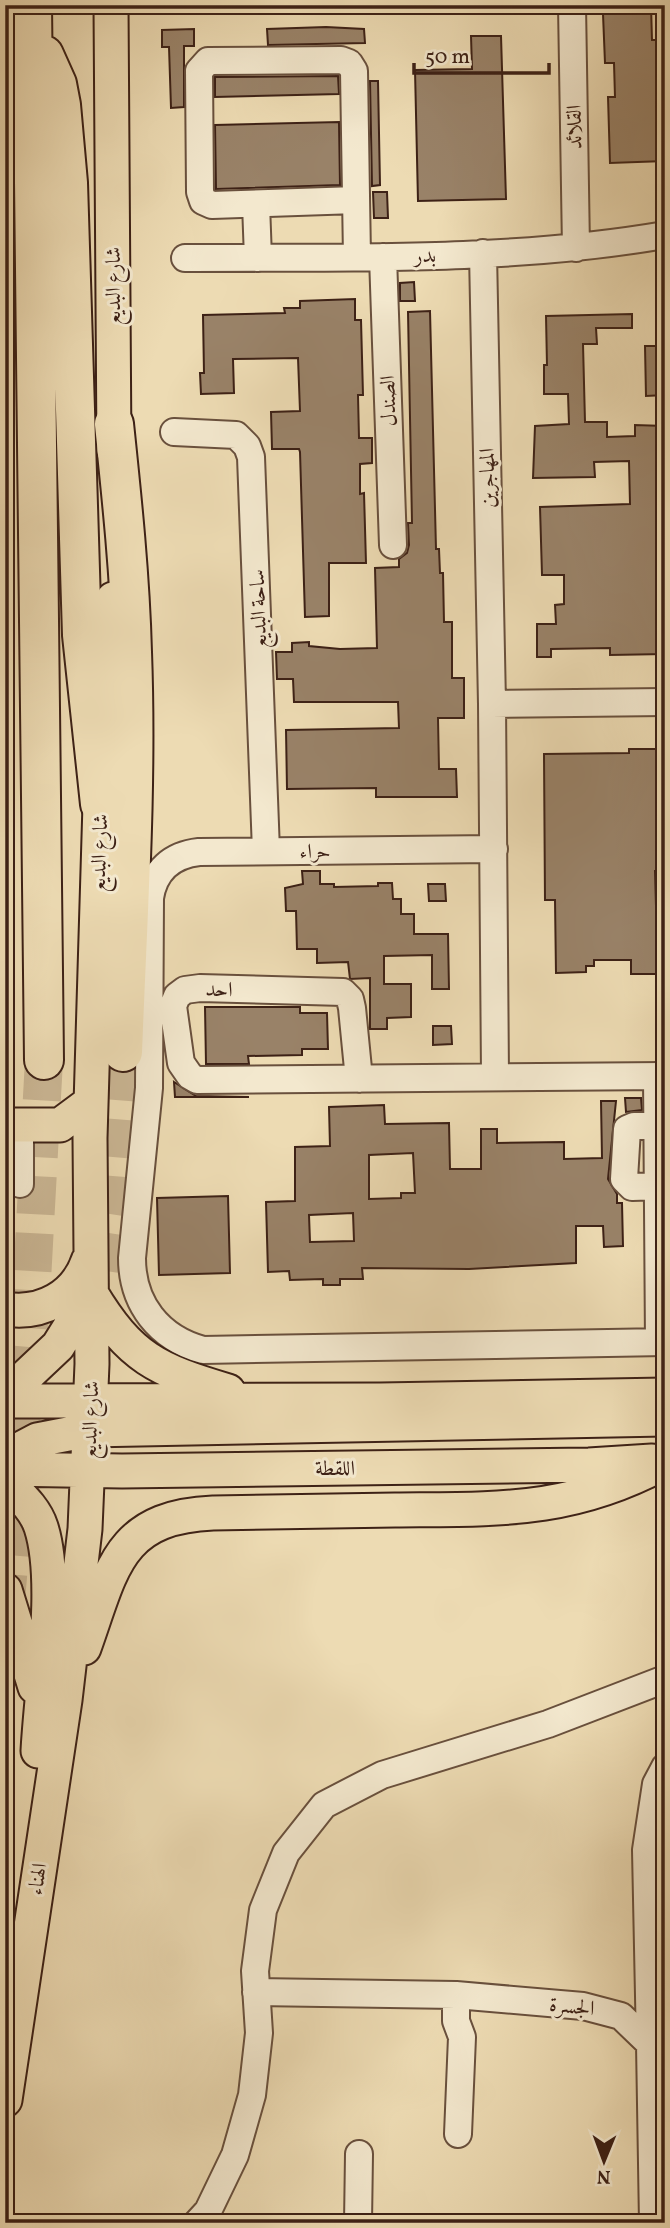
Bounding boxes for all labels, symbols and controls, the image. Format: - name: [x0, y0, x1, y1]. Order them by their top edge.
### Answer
- scale bar: [414, 32, 549, 76]
- text: 50 m: [425, 43, 470, 72]
- street label: القلائد: [561, 105, 590, 149]
- street label: بدر: [412, 242, 437, 271]
- street label: شارع البديع: [100, 247, 132, 325]
- street label: الصندل: [374, 375, 405, 427]
- street label: المهاجرين: [473, 448, 504, 508]
- street label: ساحة البديع: [244, 569, 278, 649]
- street label: شارع البديع: [85, 813, 119, 893]
- street label: حراء: [299, 838, 331, 867]
- street label: احد: [205, 976, 233, 1005]
- street label: شارع البديع: [76, 1380, 110, 1460]
- street label: اللقطة: [315, 1455, 355, 1484]
- street label: الهناء: [22, 1861, 55, 1897]
- street label: الجسرة: [548, 1991, 596, 2024]
- north arrow: [568, 2126, 638, 2196]
- text: N: [596, 2163, 611, 2189]

